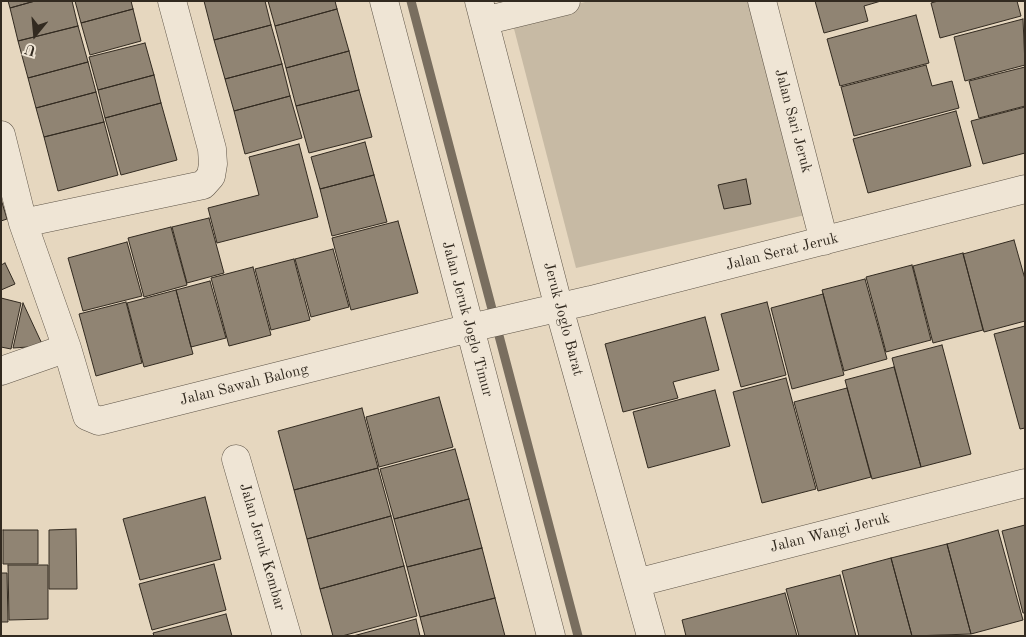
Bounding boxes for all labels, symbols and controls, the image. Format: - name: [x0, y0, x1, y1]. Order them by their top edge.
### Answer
- north arrow: [10, 10, 60, 60]
- text: U: [23, 41, 38, 58]
- street label: Jalan Sari Jeruk: [770, 67, 816, 175]
- street label: Jalan Serat Jeruk: [724, 229, 840, 275]
- street label: Jalan Jeruk Joglo Timur: [438, 239, 496, 399]
- street label: Jeruk Joglo Barat: [539, 260, 587, 378]
- street label: Jalan Sawah Balong: [178, 360, 310, 410]
- street label: Jalan Jeruk Kembar: [235, 481, 289, 613]
- street label: Jalan Wangi Jeruk: [768, 509, 892, 557]

